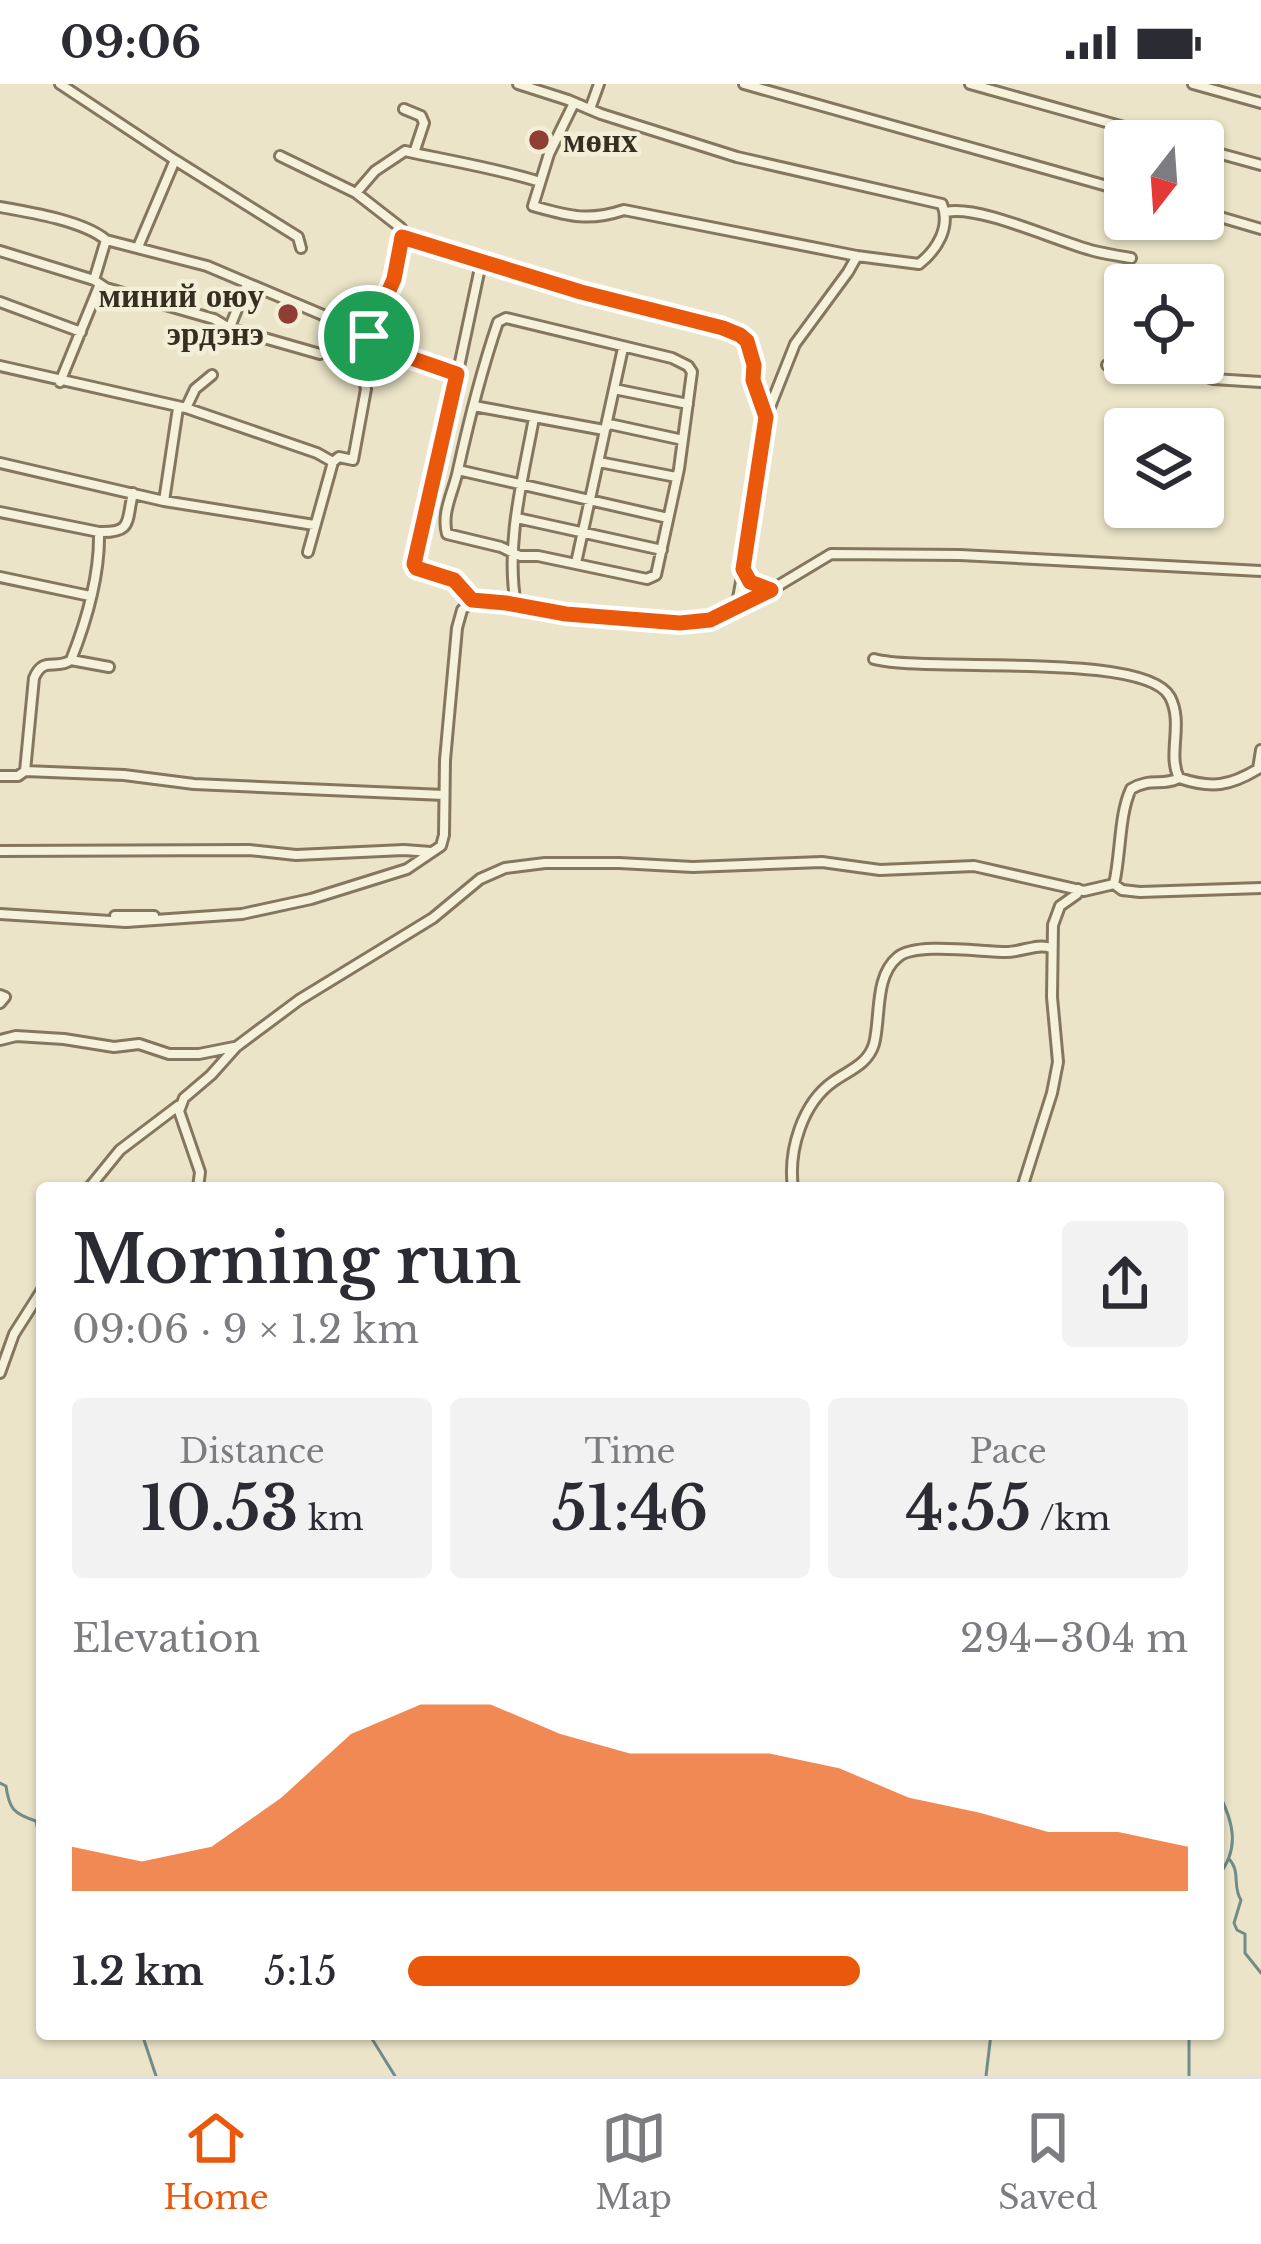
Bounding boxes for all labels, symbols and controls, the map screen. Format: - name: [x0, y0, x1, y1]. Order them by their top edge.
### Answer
- text: 09:06: [60, 14, 201, 70]
- place label: мөнх: [563, 120, 638, 161]
- north arrow: [1104, 120, 1224, 240]
- map controls: [1104, 120, 1224, 528]
- marker: мөнх: [526, 127, 552, 153]
- button: locate: [1104, 264, 1224, 384]
- place label: миний оюу эрдэнэ: [98, 275, 264, 354]
- pin: [318, 285, 420, 387]
- marker: миний оюу эрдэнэ: [275, 301, 301, 327]
- icon: arrive: [336, 303, 402, 369]
- button: layers: [1104, 408, 1224, 528]
- text: Morning run: [72, 1219, 521, 1301]
- button: share: [1062, 1221, 1188, 1347]
- text: 09:06 · 9 × 1.2 km: [72, 1305, 419, 1354]
- text: Distance: [179, 1431, 325, 1472]
- text: Time: [584, 1431, 676, 1472]
- text: Pace: [969, 1431, 1047, 1472]
- text: 10.53: [140, 1472, 299, 1546]
- text: 51:46: [552, 1472, 708, 1546]
- text: 4:55: [906, 1472, 1031, 1546]
- text: km: [299, 1498, 364, 1539]
- text: /km: [1031, 1498, 1110, 1539]
- text: Elevation: [72, 1614, 260, 1663]
- text: 294–304 m: [960, 1614, 1188, 1663]
- text: 1.2 km: [72, 1947, 204, 1996]
- text: 5:15: [264, 1947, 337, 1996]
- tab: Home: [163, 2105, 269, 2218]
- tab: Map: [595, 2105, 672, 2218]
- tab: Saved: [998, 2105, 1098, 2218]

